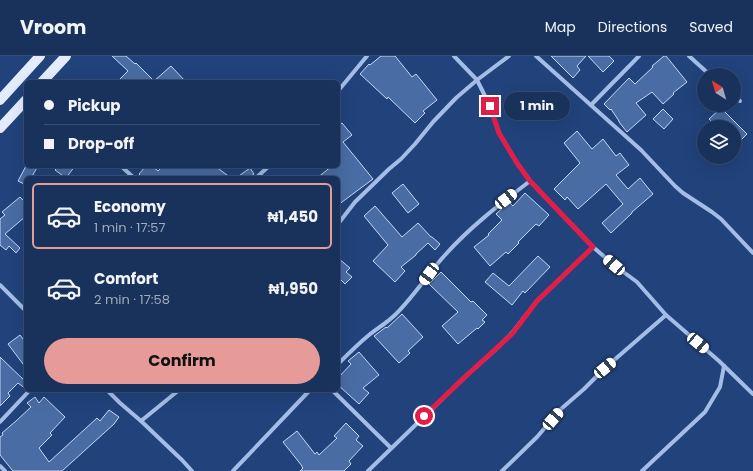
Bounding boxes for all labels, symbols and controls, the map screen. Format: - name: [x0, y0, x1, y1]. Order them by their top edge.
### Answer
- text: Vroom: [20, 14, 86, 41]
- text: Map: [545, 17, 576, 37]
- text: Directions: [598, 17, 667, 37]
- text: Saved: [689, 17, 733, 37]
- north arrow: [697, 68, 741, 112]
- map controls: [697, 68, 741, 164]
- callout: 1 min: [504, 92, 570, 120]
- text: Pickup: [68, 95, 120, 116]
- text: 1 min: [520, 96, 554, 115]
- route end: [481, 97, 499, 115]
- button: layers: [697, 120, 741, 164]
- text: Drop-off: [68, 133, 134, 154]
- car: [493, 187, 519, 211]
- text: Economy: [94, 196, 166, 217]
- icon: car: [46, 198, 82, 234]
- text: ₦1,450: [268, 206, 318, 227]
- text: 1 min · 17:57: [94, 218, 166, 237]
- car: [601, 253, 627, 277]
- car: [417, 261, 441, 287]
- text: Comfort: [94, 268, 158, 289]
- icon: car: [46, 270, 82, 306]
- text: ₦1,950: [268, 278, 318, 299]
- text: 2 min · 17:58: [94, 290, 170, 309]
- car: [685, 331, 711, 355]
- button: Confirm: [44, 338, 320, 384]
- car: [592, 356, 618, 380]
- car: [541, 406, 565, 432]
- route start: [415, 407, 433, 425]

